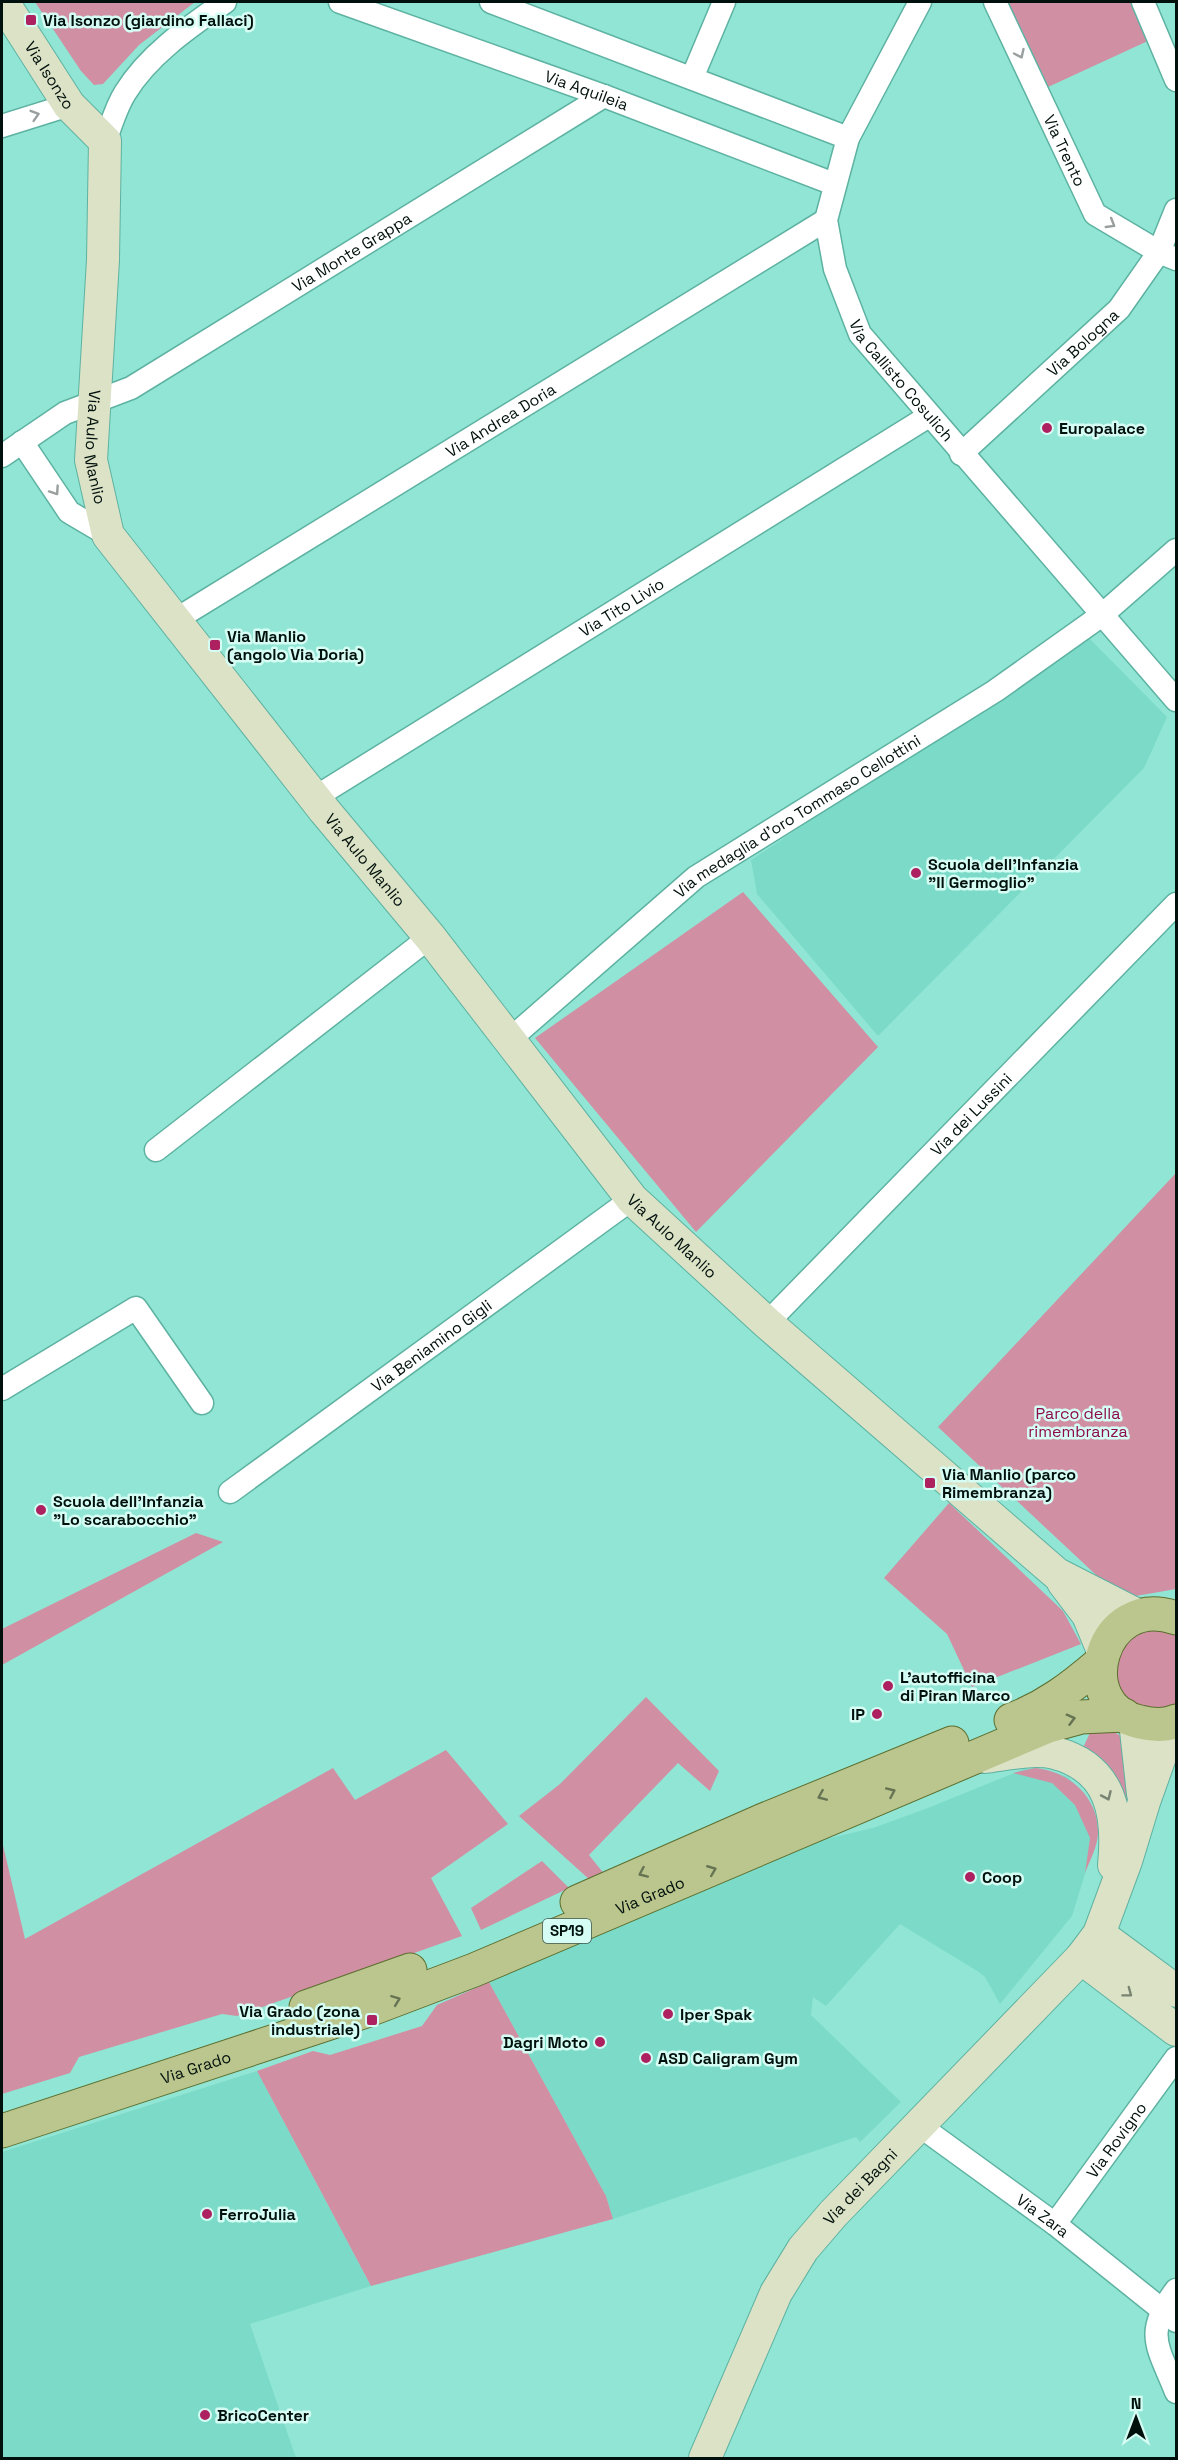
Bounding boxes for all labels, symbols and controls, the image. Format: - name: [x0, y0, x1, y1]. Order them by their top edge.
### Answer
- place label: Via Isonzo (giardino Fallaci): [43, 10, 254, 31]
- marker: Via Isonzo (giardino Fallaci): [24, 13, 38, 27]
- street label: Via Isonzo: [20, 37, 79, 114]
- one-way arrow: [1012, 48, 1024, 59]
- street label: Via Aquileia: [542, 66, 631, 115]
- one-way arrow: [29, 110, 40, 122]
- street label: Via Trento: [1039, 111, 1090, 190]
- street label: Via Monte Grappa: [288, 208, 415, 297]
- one-way arrow: [1105, 216, 1115, 228]
- street label: Via Bologna: [1042, 304, 1123, 381]
- street label: Via Callisto Cosulich: [844, 316, 958, 446]
- street label: Via Andrea Doria: [442, 379, 560, 462]
- street label: Via Aulo Manlio: [79, 389, 111, 506]
- place label: Europalace: [1059, 418, 1145, 439]
- marker: Europalace: [1040, 421, 1054, 435]
- one-way arrow: [48, 484, 59, 495]
- street label: Via Tito Livio: [575, 573, 668, 642]
- place label: Via Manlio (angolo Via Doria): [227, 626, 364, 665]
- marker: Via Manlio (angolo Via Doria): [208, 638, 222, 652]
- street label: Via medaglia d'oro Tommaso Cellottini: [670, 730, 925, 903]
- street label: Via Aulo Manlio: [320, 809, 410, 911]
- place label: Scuola dell'Infanzia "Il Germoglio": [928, 854, 1079, 893]
- marker: Scuola dell'Infanzia "Il Germoglio": [909, 866, 923, 880]
- street label: Via dei Lussini: [926, 1068, 1017, 1160]
- street label: Via Aulo Manlio: [622, 1190, 721, 1283]
- street label: Via Beniamino Gigli: [367, 1295, 496, 1397]
- park label: Parco della rimembranza: [1028, 1403, 1128, 1442]
- place label: Via Manlio (parco Rimembranza): [942, 1464, 1076, 1503]
- marker: Via Manlio (parco Rimembranza): [923, 1476, 937, 1490]
- place label: Scuola dell'Infanzia "Lo scarabocchio": [53, 1491, 204, 1530]
- marker: Scuola dell'Infanzia "Lo scarabocchio": [34, 1503, 48, 1517]
- place label: L’autofficina di Piran Marco: [900, 1667, 1011, 1706]
- marker: L’autofficina di Piran Marco: [881, 1679, 895, 1693]
- place label: IP: [851, 1704, 865, 1725]
- marker: IP: [870, 1707, 884, 1721]
- one-way arrow: [1066, 1714, 1076, 1726]
- one-way arrow: [817, 1788, 828, 1800]
- one-way arrow: [885, 1788, 896, 1800]
- one-way arrow: [1100, 1789, 1112, 1800]
- one-way arrow: [706, 1865, 717, 1877]
- one-way arrow: [638, 1866, 649, 1878]
- place label: Coop: [982, 1867, 1022, 1888]
- marker: Coop: [963, 1870, 977, 1884]
- street label: Via Grado: [613, 1872, 688, 1920]
- road number: SP19: [543, 1919, 591, 1943]
- one-way arrow: [1121, 1985, 1132, 1996]
- one-way arrow: [389, 1995, 400, 2007]
- place label: Via Grado (zona industriale): [239, 2001, 360, 2040]
- place label: Iper Spak: [680, 2004, 752, 2025]
- marker: Iper Spak: [661, 2007, 675, 2021]
- marker: Via Grado (zona industriale): [365, 2013, 379, 2027]
- place label: Dagri Moto: [503, 2032, 588, 2053]
- marker: Dagri Moto: [593, 2035, 607, 2049]
- street label: Via Grado: [158, 2046, 234, 2089]
- place label: ASD Caligram Gym: [658, 2048, 798, 2069]
- marker: ASD Caligram Gym: [639, 2051, 653, 2065]
- street label: Via Rovigno: [1082, 2098, 1151, 2183]
- street label: Via dei Bagni: [818, 2144, 902, 2229]
- street label: Via Zara: [1012, 2189, 1073, 2242]
- place label: FerroJulia: [219, 2204, 296, 2225]
- marker: FerroJulia: [200, 2207, 214, 2221]
- north arrow: [1106, 2388, 1166, 2448]
- text: N: [1131, 2393, 1141, 2414]
- place label: BricoCenter: [217, 2405, 309, 2426]
- marker: BricoCenter: [198, 2408, 212, 2422]

